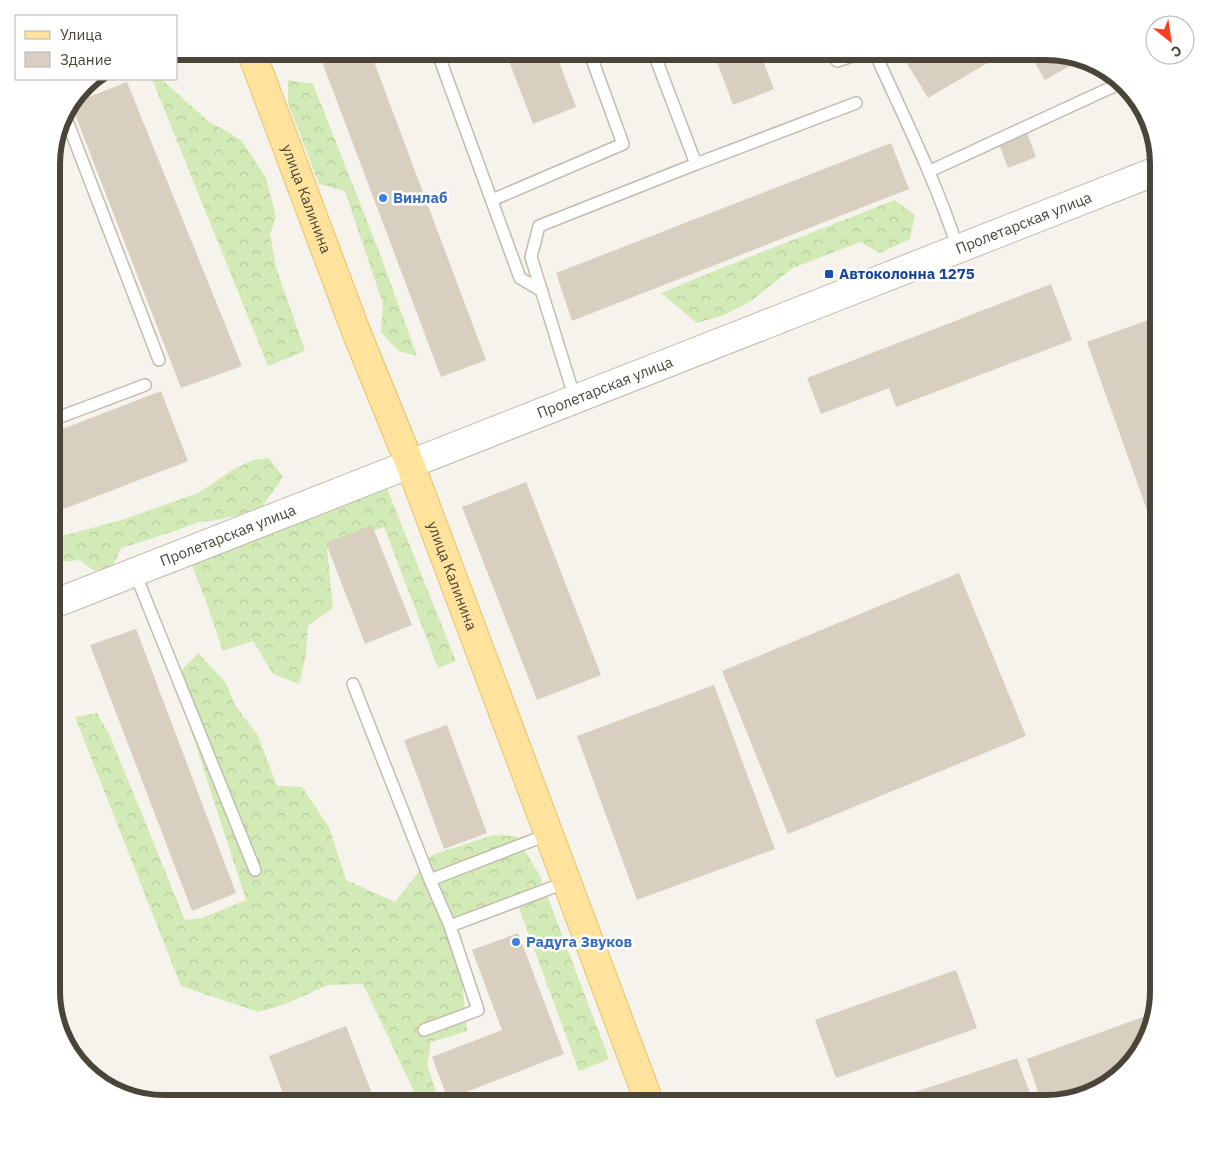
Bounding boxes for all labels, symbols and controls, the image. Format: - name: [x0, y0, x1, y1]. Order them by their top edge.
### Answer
- legend: [15, 15, 178, 80]
- north arrow: [1145, 15, 1195, 65]
- text: Улица: [60, 25, 102, 44]
- text: С: [1168, 41, 1185, 61]
- text: Здание: [60, 50, 112, 69]
- street label: улица Калинина: [278, 142, 336, 256]
- street label: Пролетарская улица: [953, 187, 1094, 258]
- place label: Винлаб: [393, 188, 448, 207]
- marker: Винлаб: [377, 192, 389, 204]
- place label: Автоколонна 1275: [839, 264, 975, 283]
- marker: Автоколонна 1275: [823, 268, 835, 280]
- street label: Пролетарская улица: [534, 352, 675, 422]
- street label: Пролетарская улица: [157, 500, 298, 570]
- street label: улица Калинина: [423, 518, 481, 633]
- place label: Радуга Звуков: [526, 932, 632, 951]
- marker: Радуга Звуков: [510, 936, 522, 948]

